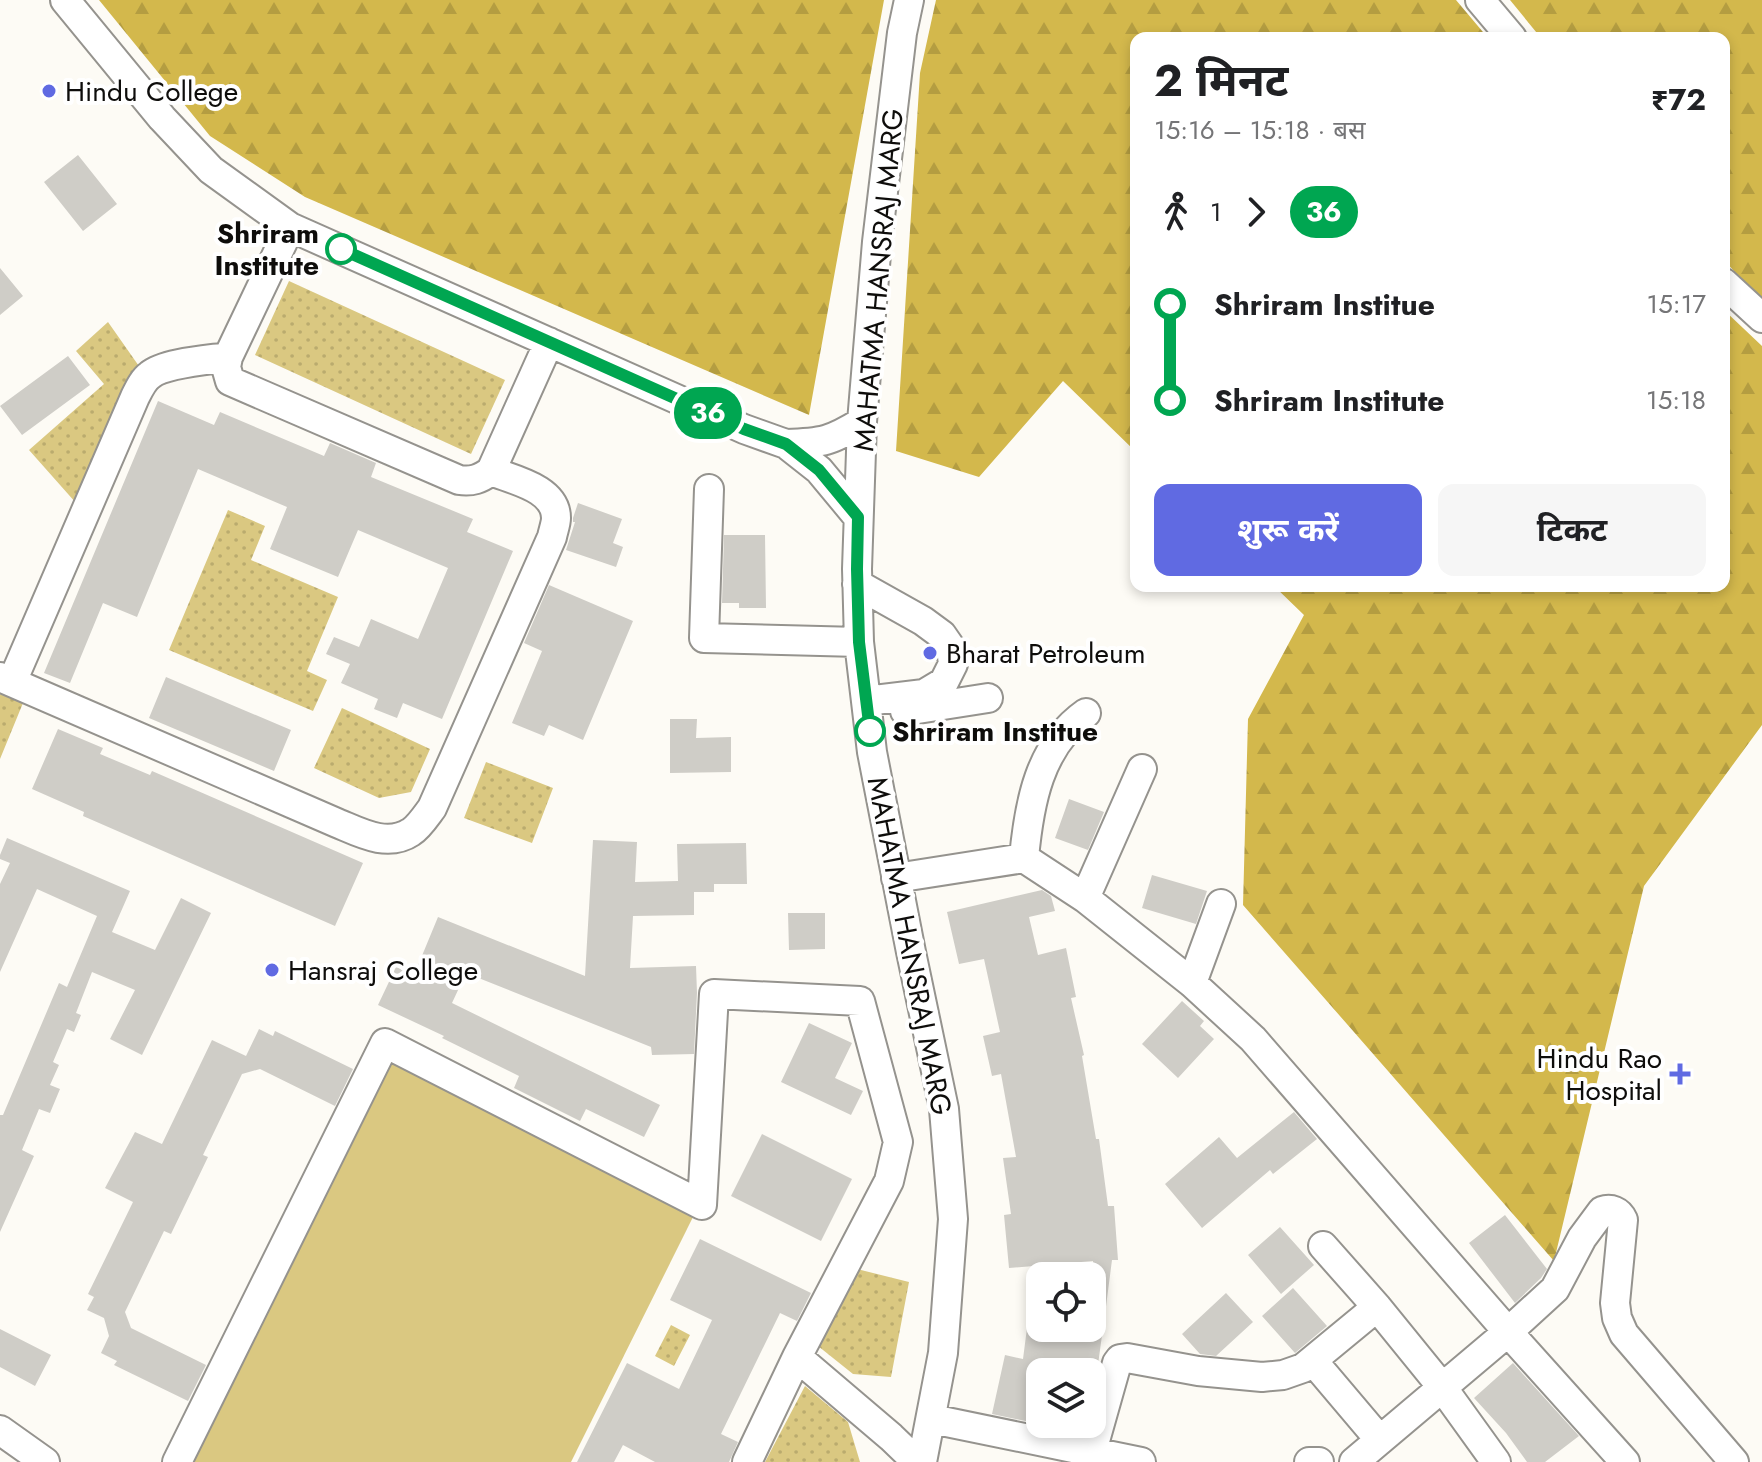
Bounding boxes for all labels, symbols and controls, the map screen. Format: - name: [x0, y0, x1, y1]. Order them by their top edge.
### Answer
- text: 2 मिनट: [1154, 49, 1288, 113]
- place label: Hindu College: [65, 71, 238, 112]
- text: ₹72: [1651, 78, 1706, 121]
- marker: Hindu College: [40, 82, 58, 100]
- street label: MAHATMA HANSRAJ MARG: [843, 107, 914, 453]
- text: 15:16 – 15:18 · बस: [1154, 111, 1366, 149]
- icon: walk: [1154, 190, 1198, 234]
- icon: forward: [1234, 190, 1278, 234]
- text: 36: [1306, 191, 1342, 232]
- text: 1: [1210, 193, 1222, 231]
- place label: Shriram Institute: [215, 213, 319, 286]
- marker: Shriram Institute: [326, 234, 356, 264]
- text: Shriram Institue: [1214, 283, 1435, 326]
- text: 15:17: [1646, 285, 1706, 323]
- text: Shriram Institute: [1214, 379, 1444, 422]
- text: 15:18: [1646, 381, 1706, 419]
- line badge: 36: [672, 387, 744, 439]
- text: 36: [690, 392, 726, 433]
- button: शुरू करें: [1154, 484, 1422, 576]
- button: टिकट: [1438, 484, 1706, 576]
- place label: Bharat Petroleum: [946, 633, 1146, 674]
- marker: Bharat Petroleum: [921, 644, 939, 662]
- place label: Shriram Institue: [892, 711, 1098, 752]
- marker: Shriram Institue: [855, 716, 885, 746]
- street label: MAHATMA HANSRAJ MARG: [857, 774, 962, 1119]
- place label: Hansraj College: [288, 950, 478, 991]
- marker: Hansraj College: [263, 961, 281, 979]
- place label: Hindu Rao Hospital: [1537, 1038, 1662, 1111]
- marker: Hindu Rao Hospital: [1669, 1063, 1691, 1085]
- map controls: [1026, 1262, 1106, 1438]
- button: locate: [1026, 1262, 1106, 1342]
- button: layers: [1026, 1358, 1106, 1438]

